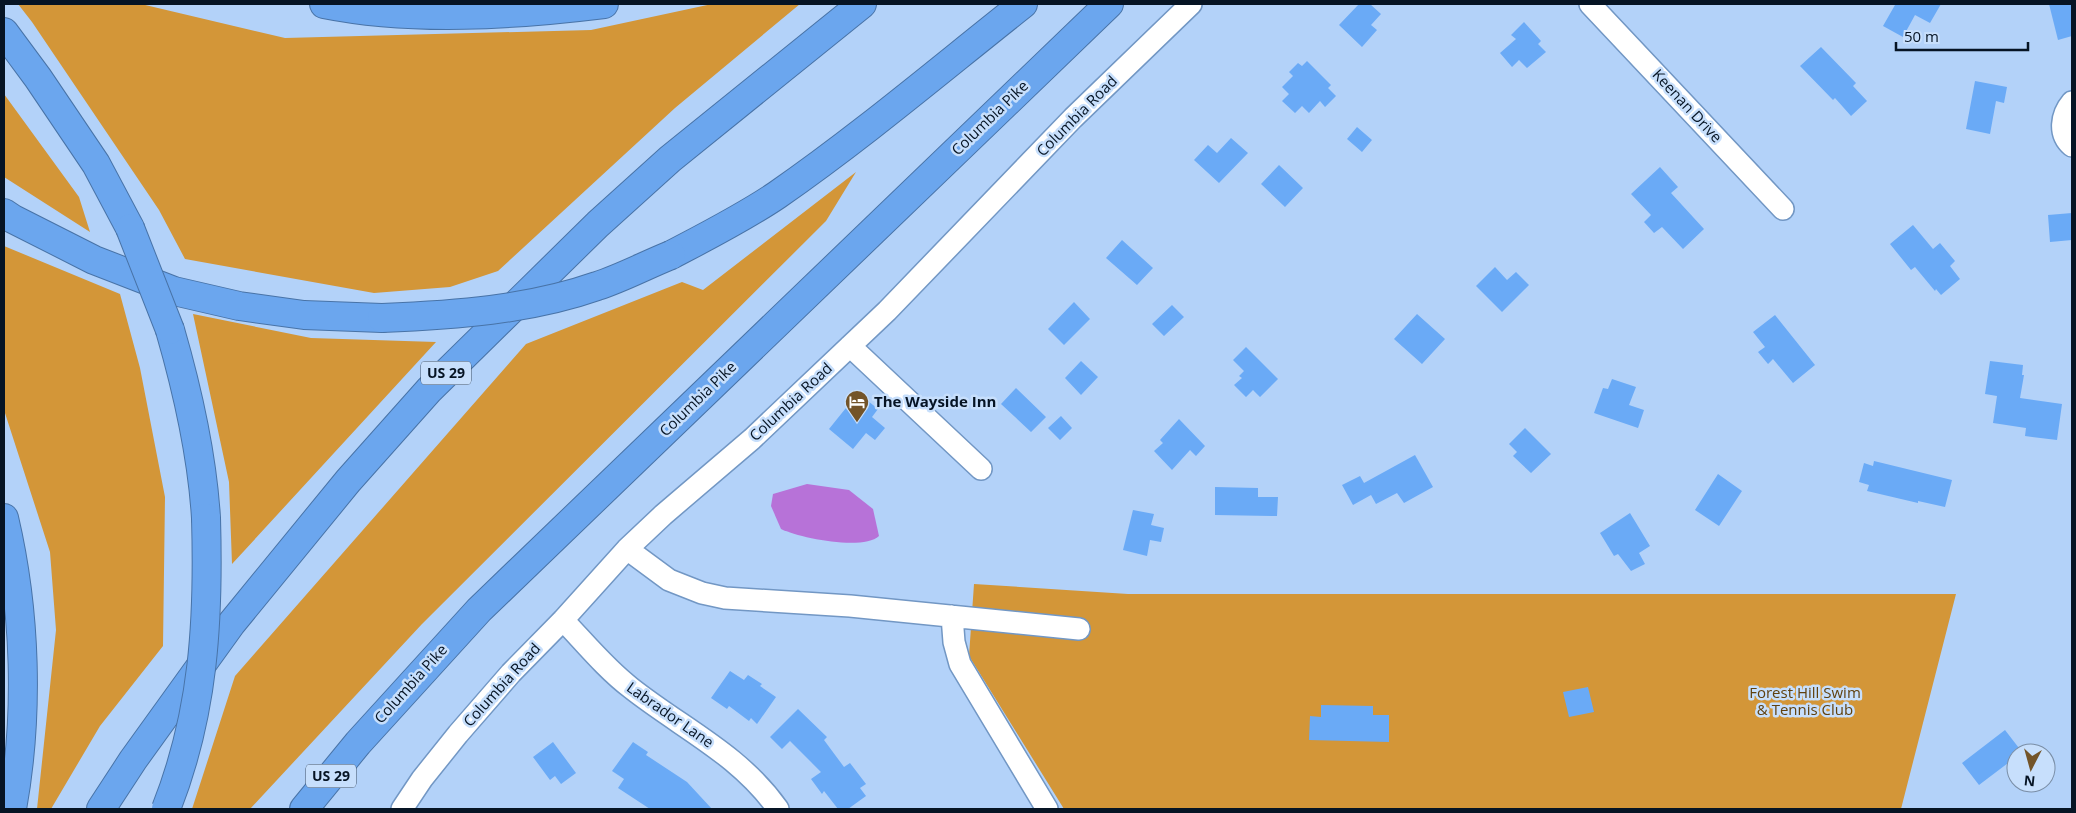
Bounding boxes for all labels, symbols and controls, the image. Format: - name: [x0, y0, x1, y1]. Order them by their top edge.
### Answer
- scale bar: [1896, 20, 2028, 52]
- text: 50 m: [1904, 26, 1939, 46]
- street label: Keenan Drive: [1649, 64, 1727, 146]
- street label: Columbia Road: [1032, 71, 1121, 160]
- street label: Columbia Pike: [947, 75, 1032, 159]
- street label: Columbia Pike: [655, 356, 740, 440]
- street label: Columbia Road: [745, 358, 836, 445]
- road number: US 29: [421, 362, 471, 384]
- hotel icon: The Wayside Inn: [844, 389, 870, 423]
- place label: The Wayside Inn: [874, 391, 996, 411]
- street label: Columbia Road: [458, 638, 544, 731]
- street label: Columbia Pike: [369, 640, 451, 727]
- street label: Labrador Lane: [623, 677, 718, 752]
- park label: Forest Hill Swim & Tennis Club: [1749, 682, 1861, 719]
- north arrow: [2006, 743, 2056, 793]
- road number: US 29: [306, 764, 356, 788]
- text: N: [2023, 771, 2036, 791]

